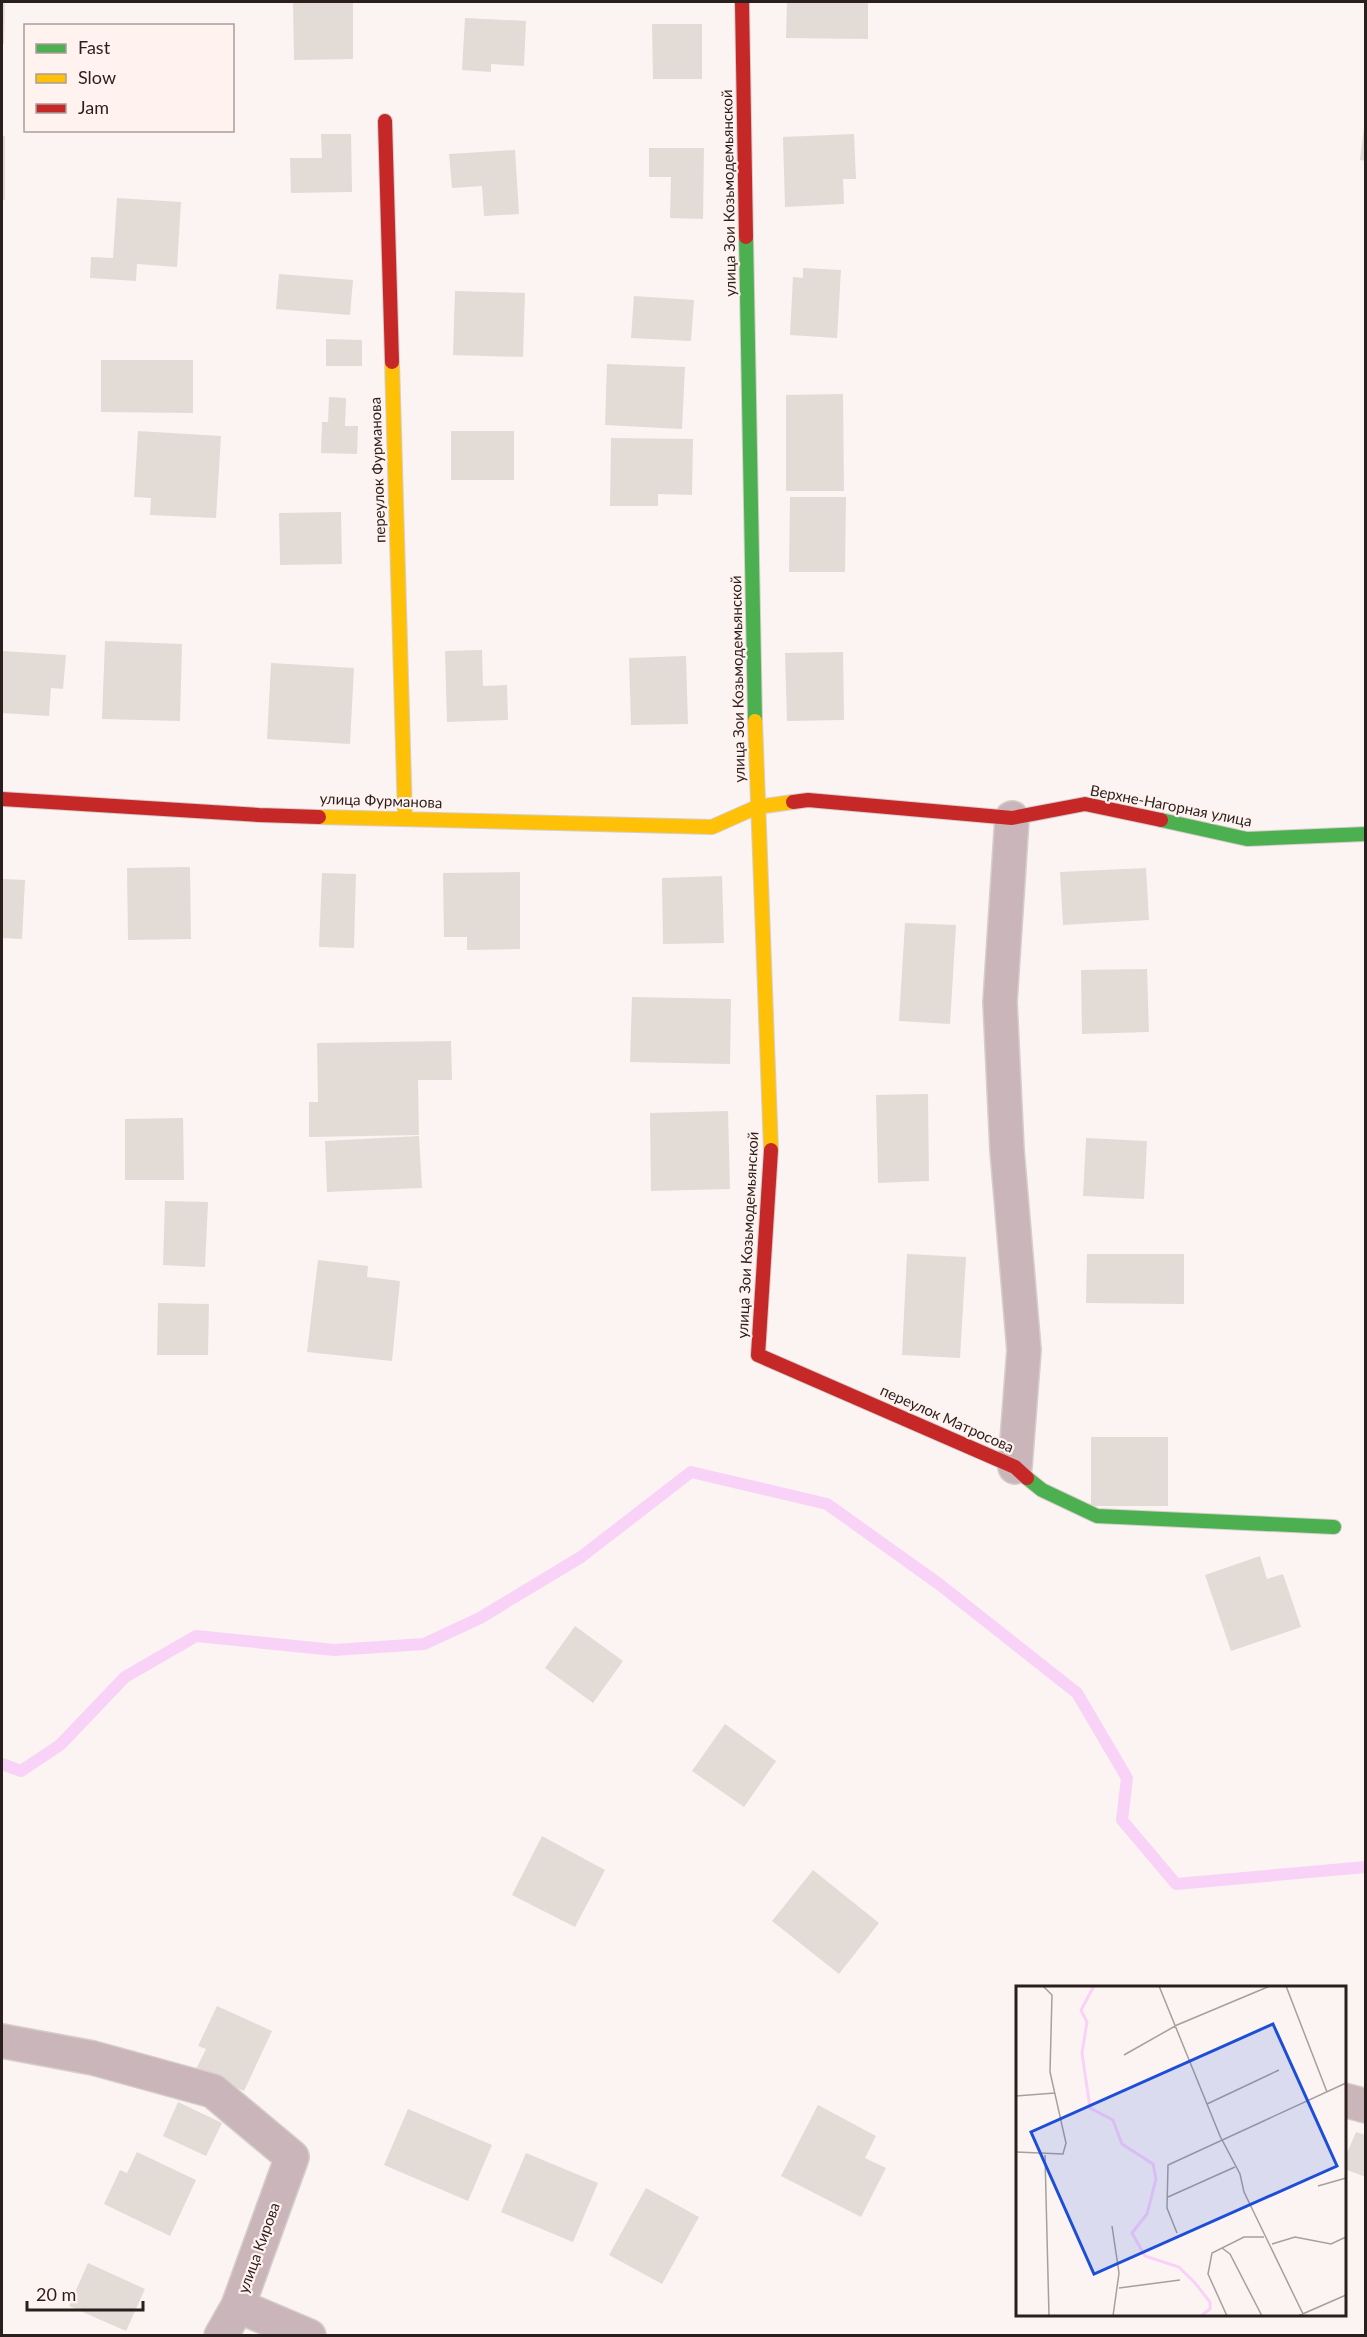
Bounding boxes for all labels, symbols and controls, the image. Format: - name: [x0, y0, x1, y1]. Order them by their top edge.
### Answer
- legend: [24, 24, 234, 132]
- text: Fast: [78, 36, 111, 58]
- text: Slow: [78, 66, 116, 88]
- street label: улица Зои Козьмодемьянской: [717, 89, 739, 297]
- text: Jam: [78, 96, 109, 118]
- street label: переулок Фурманова: [365, 397, 389, 543]
- street label: улица Зои Козьмодемьянской: [726, 575, 748, 783]
- street label: Верхне-Нагорная улица: [1089, 780, 1254, 830]
- street label: улица Фурманова: [319, 789, 443, 811]
- street label: улица Зои Козьмодемьянской: [733, 1131, 761, 1339]
- street label: переулок Матросова: [878, 1381, 1017, 1456]
- inset map: [1016, 1986, 1346, 2316]
- street label: улица Кирова: [233, 2200, 283, 2295]
- scale bar: [27, 2274, 142, 2312]
- text: 20 m: [36, 2283, 76, 2305]

